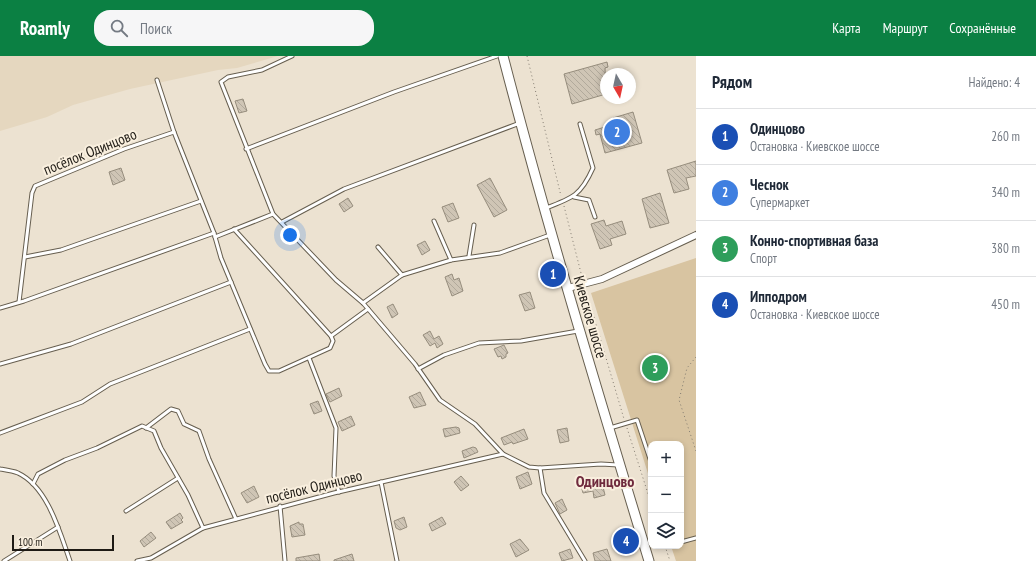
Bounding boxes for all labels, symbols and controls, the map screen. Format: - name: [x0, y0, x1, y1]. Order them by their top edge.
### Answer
- search box: [94, 10, 374, 46]
- text: Roamly: [20, 16, 70, 40]
- icon: search: [108, 17, 130, 39]
- text: Поиск: [140, 19, 172, 38]
- text: Карта: [832, 19, 861, 37]
- text: Маршрут: [883, 19, 927, 37]
- text: Сохранённые: [949, 19, 1016, 37]
- north arrow: [600, 68, 636, 104]
- text: Рядом: [712, 71, 752, 93]
- text: Найдено: 4: [969, 74, 1020, 91]
- pin: 2: [604, 117, 630, 147]
- text: Одинцово: [750, 119, 805, 138]
- street label: посёлок Одинцово: [40, 124, 139, 179]
- text: 1: [722, 128, 728, 145]
- text: 260 m: [991, 128, 1020, 145]
- text: Остановка · Киевское шоссе: [750, 138, 880, 155]
- text: Чеснок: [750, 175, 789, 194]
- text: 2: [722, 184, 728, 201]
- text: 340 m: [991, 184, 1020, 201]
- text: Супермаркет: [750, 194, 809, 211]
- your location: [280, 225, 300, 245]
- text: Конно-спортивная база: [750, 231, 879, 250]
- text: 3: [722, 240, 728, 257]
- text: 380 m: [991, 240, 1020, 257]
- text: Спорт: [750, 250, 777, 267]
- pin: 1: [540, 259, 566, 289]
- street label: Киевское шоссе: [570, 273, 611, 360]
- text: Ипподром: [750, 287, 807, 306]
- text: 4: [722, 296, 728, 313]
- text: 450 m: [991, 296, 1020, 313]
- text: Остановка · Киевское шоссе: [750, 306, 880, 323]
- pin: 3: [642, 353, 668, 383]
- map controls: [648, 441, 684, 549]
- button: +: [648, 441, 684, 477]
- street label: посёлок Одинцово: [264, 465, 364, 508]
- district label: Одинцово: [576, 471, 634, 491]
- button: −: [648, 477, 684, 513]
- button: layers: [648, 513, 684, 549]
- pin: 4: [613, 526, 639, 556]
- scale bar: [12, 533, 114, 552]
- text: 100 m: [18, 535, 42, 549]

